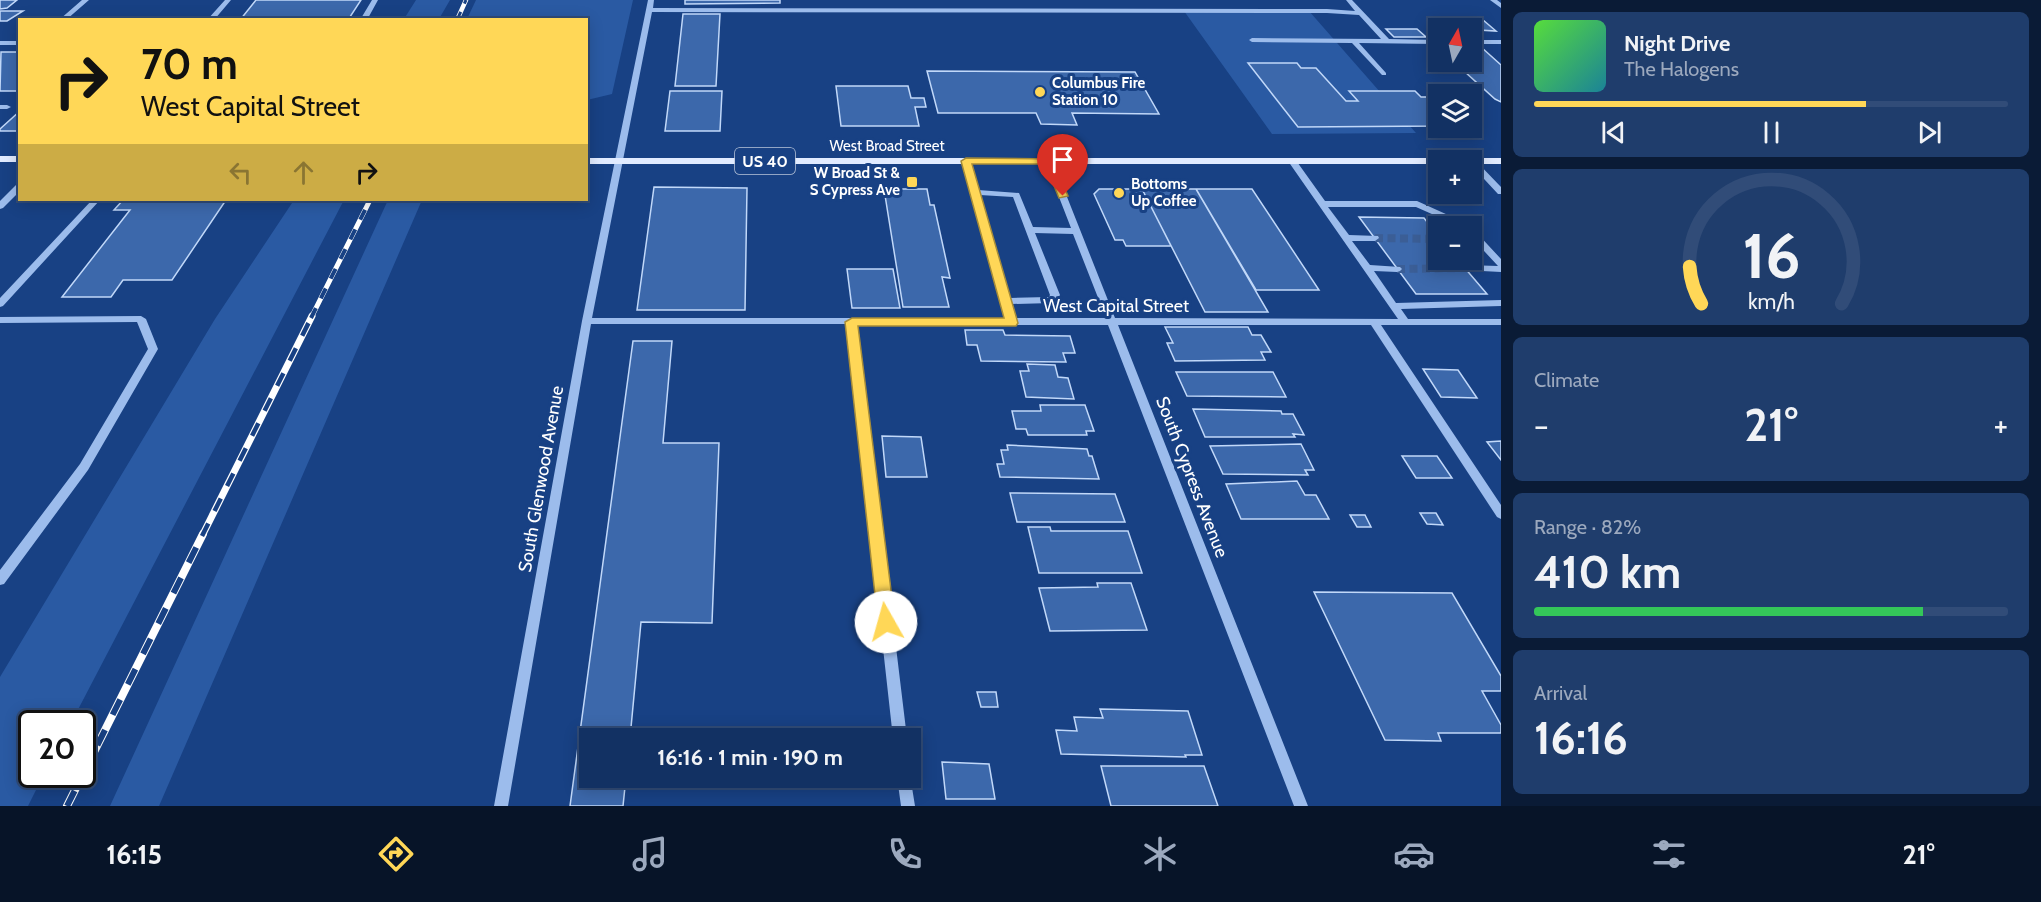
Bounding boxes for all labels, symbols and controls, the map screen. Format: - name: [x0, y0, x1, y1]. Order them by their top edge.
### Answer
- north arrow: [1428, 18, 1482, 72]
- map controls: [1428, 18, 1482, 270]
- text: Night Drive: [1624, 30, 1730, 57]
- text: 70 m: [141, 38, 238, 90]
- icon: right: [42, 42, 120, 120]
- text: The Halogens: [1624, 57, 1739, 81]
- place label: Columbus Fire Station 10: [1052, 74, 1145, 109]
- button: layers: [1428, 84, 1482, 138]
- marker: Columbus Fire Station 10: [1033, 85, 1047, 99]
- text: West Capital Street: [141, 90, 360, 123]
- icon: previous: [1597, 116, 1630, 149]
- icon: pause: [1755, 116, 1788, 149]
- icon: next: [1913, 116, 1946, 149]
- pin: [1037, 134, 1088, 196]
- street label: West Broad Street: [829, 137, 945, 155]
- icon: arrive: [1046, 143, 1079, 176]
- road number: US 40: [735, 148, 795, 174]
- button: +: [1428, 150, 1482, 204]
- icon: left: [224, 156, 257, 189]
- icon: ahead: [287, 156, 320, 189]
- icon: right: [350, 156, 383, 189]
- place label: W Broad St & S Cypress Ave: [810, 164, 901, 199]
- marker: W Broad St & S Cypress Ave: [905, 175, 919, 189]
- place label: Bottoms Up Coffee: [1131, 175, 1197, 210]
- marker: Bottoms Up Coffee: [1112, 186, 1126, 200]
- button: −: [1428, 216, 1482, 270]
- text: 16: [1742, 218, 1800, 294]
- text: km/h: [1748, 288, 1794, 314]
- street label: West Capital Street: [1043, 295, 1189, 317]
- text: Climate: [1534, 368, 1599, 392]
- street label: South Glenwood Avenue: [514, 384, 568, 574]
- street label: South Cypress Avenue: [1151, 393, 1233, 561]
- text: 21°: [1744, 398, 1798, 452]
- text: −: [1534, 405, 1549, 445]
- text: +: [1993, 405, 2008, 445]
- text: Range · 82%: [1534, 515, 1641, 539]
- text: 410 km: [1534, 545, 1681, 599]
- position arrow: [854, 590, 918, 654]
- text: Arrival: [1534, 681, 1587, 705]
- speed limit sign: 20: [18, 710, 96, 788]
- text: 16:16: [1534, 711, 1628, 765]
- text: 16:16 · 1 min · 190 m: [657, 744, 843, 771]
- icon: directions: [375, 833, 417, 875]
- icon: music: [629, 833, 671, 875]
- icon: phone: [884, 833, 926, 875]
- icon: climate: [1139, 833, 1181, 875]
- icon: car: [1393, 833, 1435, 875]
- icon: filters: [1648, 833, 1690, 875]
- text: 16:15: [106, 838, 162, 871]
- text: 21°: [1903, 838, 1935, 871]

